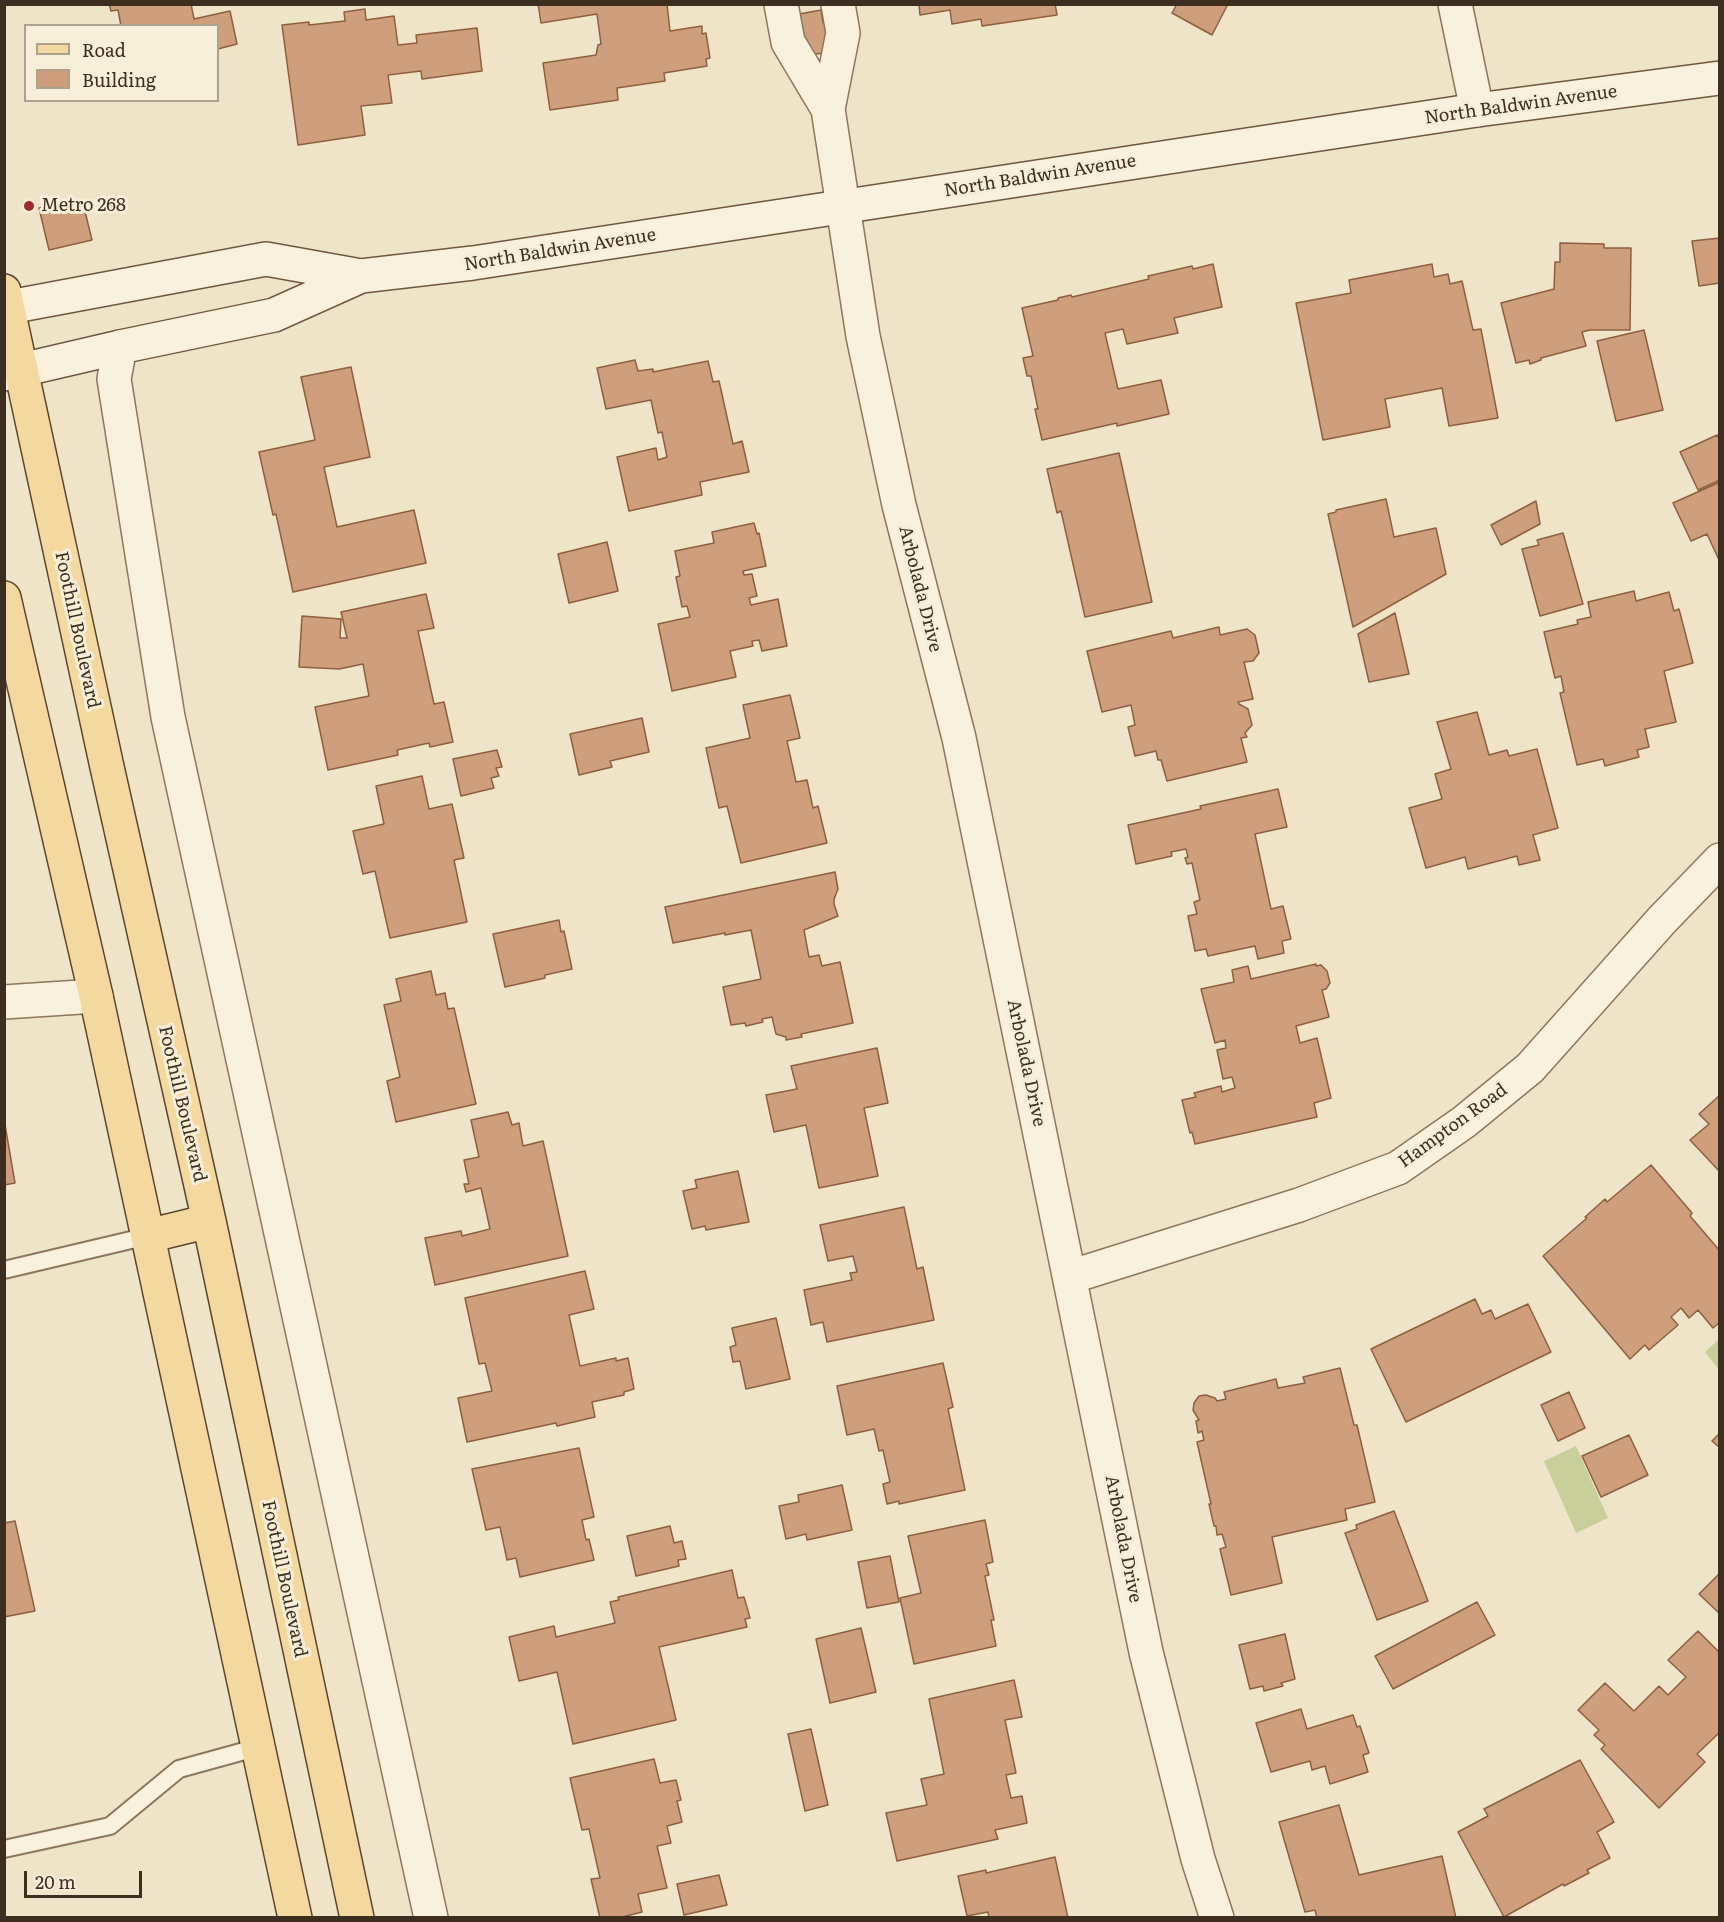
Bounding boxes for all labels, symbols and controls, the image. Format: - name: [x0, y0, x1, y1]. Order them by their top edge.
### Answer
- legend: [24, 24, 219, 102]
- text: Road: [82, 36, 126, 63]
- text: Building: [82, 66, 156, 93]
- street label: North Baldwin Avenue: [1423, 81, 1619, 129]
- street label: North Baldwin Avenue: [942, 150, 1138, 202]
- place label: Metro 268: [41, 195, 126, 217]
- marker: Metro 268: [22, 199, 36, 213]
- street label: North Baldwin Avenue: [462, 224, 658, 276]
- street label: Arbolada Drive: [894, 524, 946, 654]
- street label: Foothill Boulevard: [50, 550, 104, 710]
- street label: Arbolada Drive: [1002, 997, 1050, 1129]
- street label: Foothill Boulevard: [153, 1024, 211, 1184]
- street label: Hampton Road: [1394, 1079, 1512, 1173]
- street label: Arbolada Drive: [1100, 1473, 1146, 1605]
- street label: Foothill Boulevard: [257, 1499, 311, 1659]
- scale bar: [27, 1859, 146, 1897]
- text: 20 m: [35, 1868, 76, 1895]

